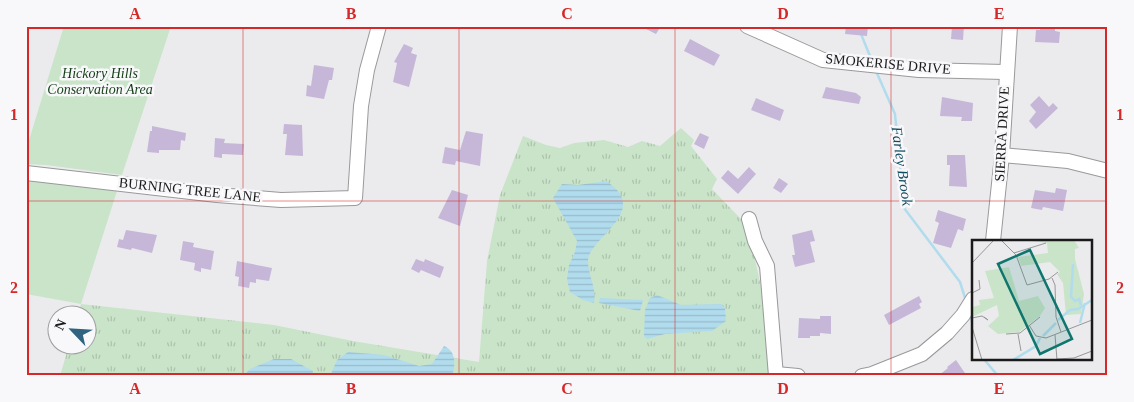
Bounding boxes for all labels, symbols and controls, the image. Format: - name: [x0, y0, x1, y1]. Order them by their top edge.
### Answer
- text: A: [129, 5, 141, 22]
- text: B: [346, 5, 357, 22]
- text: C: [561, 5, 573, 22]
- text: D: [777, 5, 789, 22]
- text: E: [994, 5, 1004, 22]
- street label: SMOKERISE DRIVE: [825, 51, 951, 77]
- park label: Hickory Hills Conservation Area: [47, 66, 153, 97]
- street label: SIERRA DRIVE: [992, 86, 1012, 182]
- text: 1: [10, 106, 18, 123]
- text: 1: [1116, 106, 1124, 123]
- water label: Farley Brook: [888, 124, 916, 207]
- street label: BURNING TREE LANE: [118, 175, 262, 205]
- inset map: [972, 240, 1092, 360]
- text: 2: [10, 279, 18, 296]
- text: 2: [1116, 279, 1124, 296]
- north arrow: [48, 304, 98, 354]
- text: N: [52, 317, 70, 332]
- text: A: [129, 380, 141, 397]
- text: B: [346, 380, 357, 397]
- text: C: [561, 380, 573, 397]
- text: D: [777, 380, 789, 397]
- text: E: [994, 380, 1004, 397]

